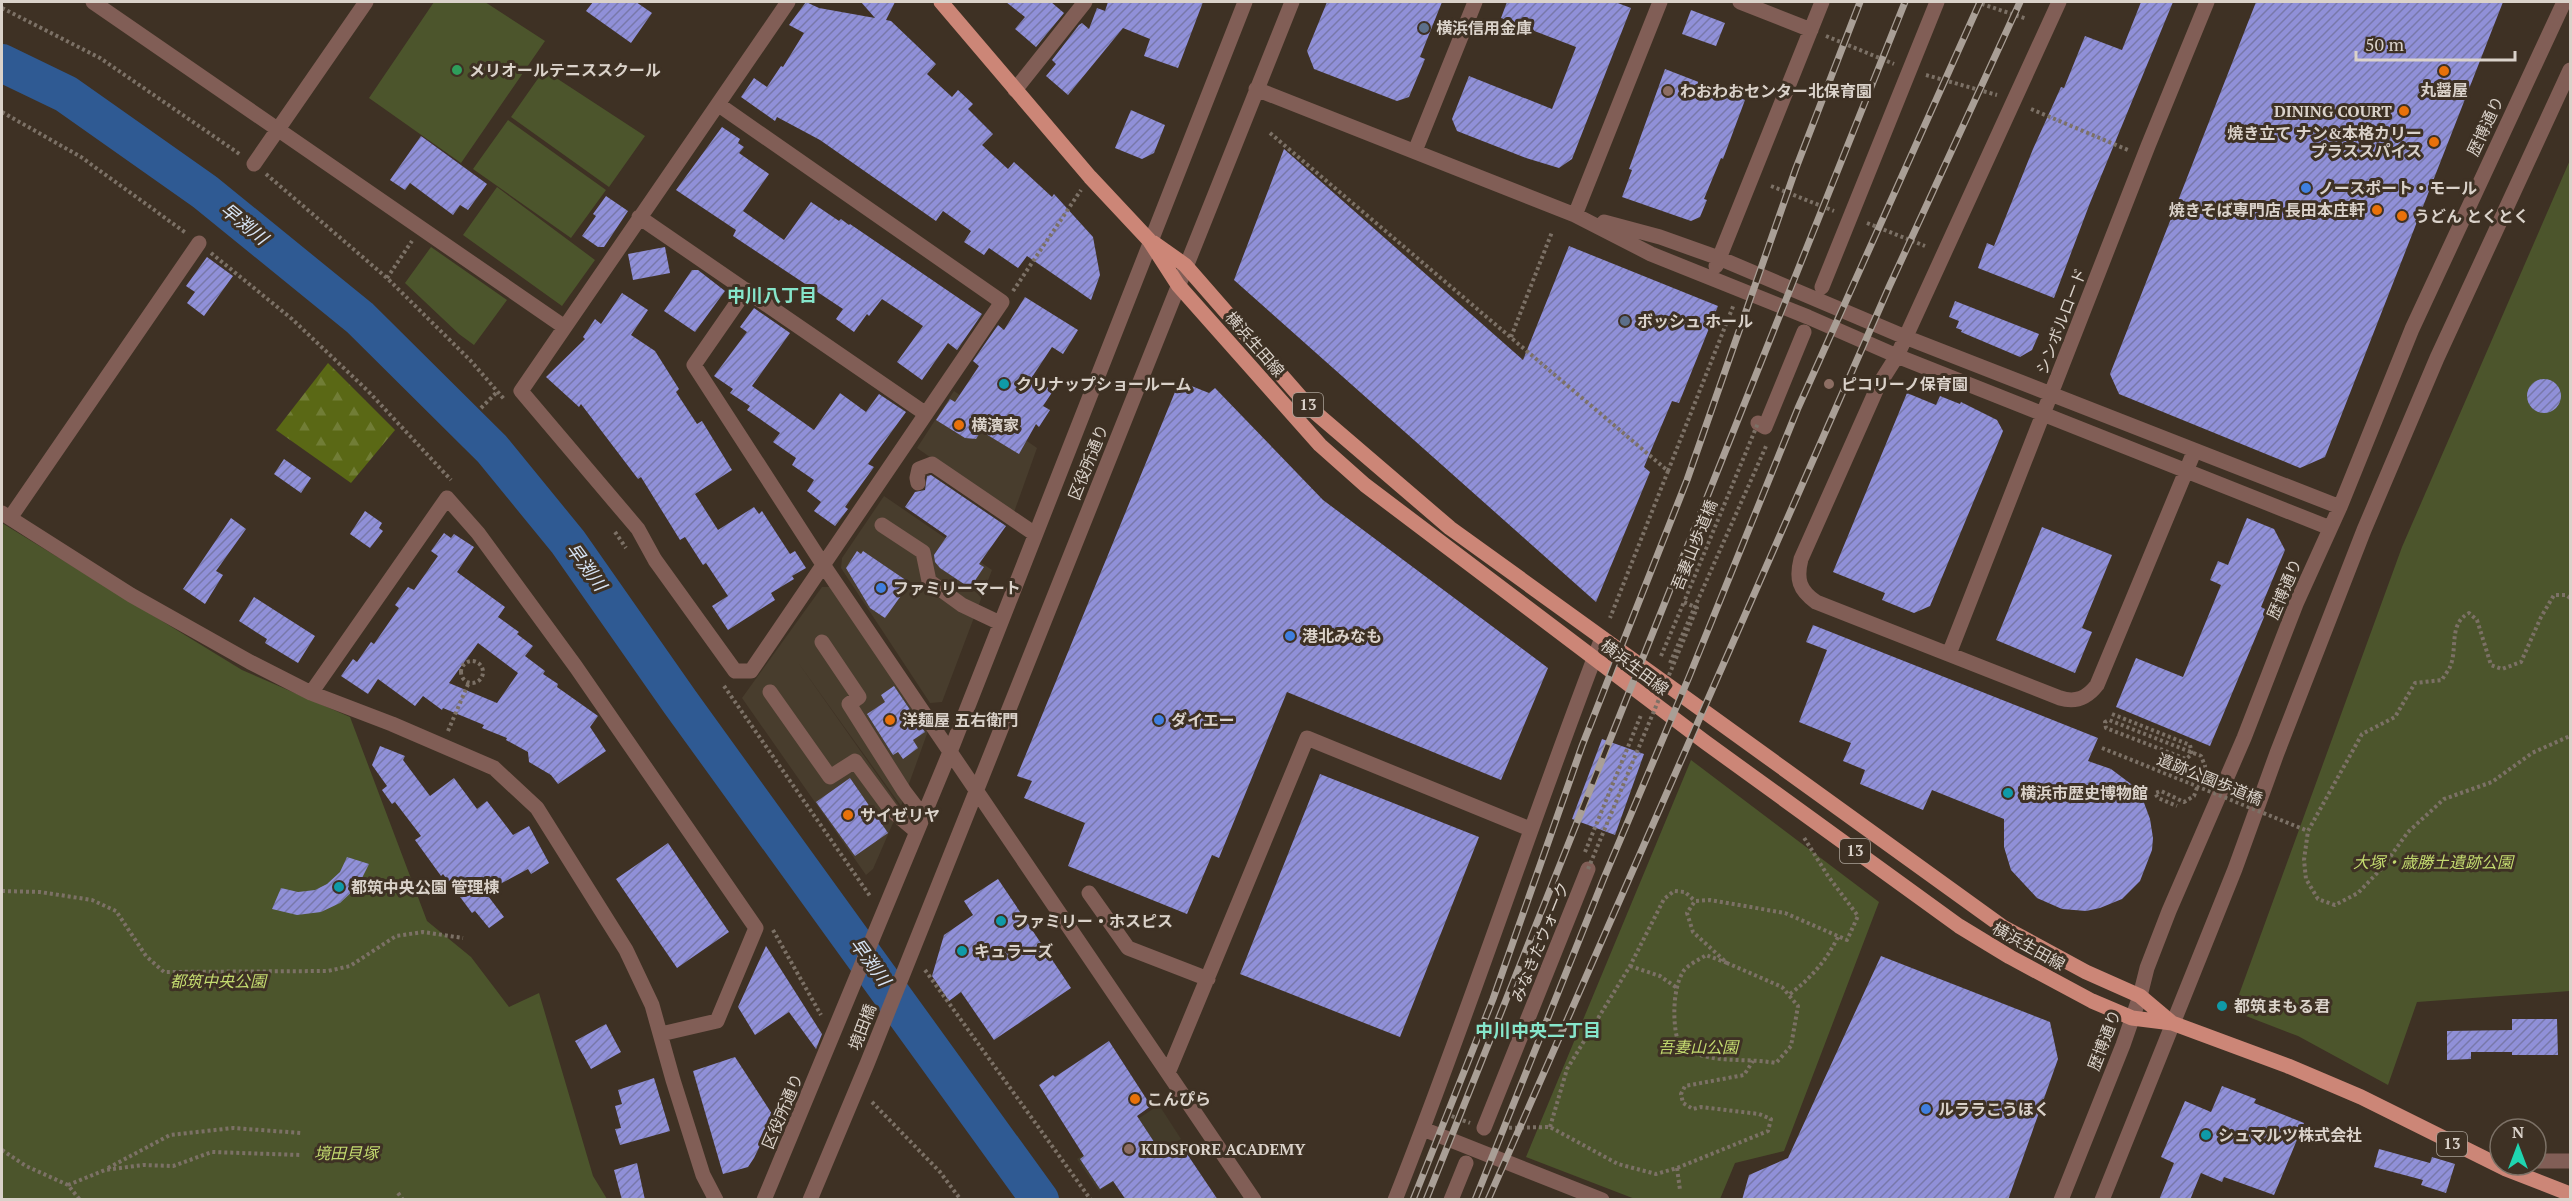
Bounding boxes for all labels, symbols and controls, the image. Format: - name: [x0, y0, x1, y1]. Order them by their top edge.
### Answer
- place label: 横浜信用金庫: [1436, 17, 1532, 39]
- marker: 横浜信用金庫: [1417, 21, 1431, 35]
- scale bar: [2356, 24, 2515, 62]
- text: 50 m: [2365, 32, 2405, 56]
- place label: メリオールテニススクール: [469, 59, 661, 81]
- marker: メリオールテニススクール: [450, 63, 464, 77]
- marker: 丸醤屋: [2437, 64, 2451, 78]
- place label: 丸醤屋: [2420, 79, 2468, 101]
- place label: わおわおセンター北保育園: [1680, 80, 1872, 102]
- marker: わおわおセンター北保育園: [1661, 84, 1675, 98]
- street label: 歴博通り: [2462, 92, 2508, 160]
- place label: DINING COURT: [2274, 100, 2392, 122]
- marker: DINING COURT: [2397, 104, 2411, 118]
- place label: 焼き立て ナン&本格カリー プラススパイス: [2227, 122, 2422, 162]
- marker: 焼き立て ナン&本格カリー プラススパイス: [2427, 135, 2441, 149]
- place label: ノースポート・モール: [2318, 177, 2477, 199]
- marker: ノースポート・モール: [2299, 181, 2313, 195]
- water label: 早渕川: [216, 197, 275, 251]
- place label: 焼きそば専門店 長田本庄軒: [2169, 199, 2365, 221]
- marker: 焼きそば専門店 長田本庄軒: [2370, 203, 2384, 217]
- place label: うどん とくとく: [2414, 205, 2529, 227]
- marker: うどん とくとく: [2395, 209, 2409, 223]
- street label: シンボルロード: [2031, 265, 2091, 377]
- district label: 中川八丁目: [727, 283, 817, 307]
- street label: 横浜生田線: [1220, 307, 1290, 381]
- place label: ボッシュ ホール: [1637, 310, 1753, 332]
- marker: ボッシュ ホール: [1618, 314, 1632, 328]
- place label: クリナップショールーム: [1016, 373, 1192, 395]
- place label: ピコリーノ保育園: [1841, 373, 1968, 395]
- marker: クリナップショールーム: [997, 377, 1011, 391]
- marker: ピコリーノ保育園: [1822, 377, 1836, 391]
- road number: 13: [1293, 393, 1323, 417]
- place label: 横濱家: [971, 414, 1019, 436]
- marker: 横濱家: [952, 418, 966, 432]
- street label: 区役所通り: [1063, 421, 1113, 503]
- street label: 吾妻山歩道橋: [1666, 496, 1722, 594]
- water label: 早渕川: [561, 538, 614, 597]
- street label: 歴博通り: [2261, 555, 2307, 623]
- place label: ファミリーマート: [893, 577, 1021, 599]
- marker: ファミリーマート: [874, 581, 888, 595]
- place label: 港北みなも: [1302, 625, 1382, 647]
- marker: 港北みなも: [1283, 629, 1297, 643]
- street label: 横浜生田線: [1596, 634, 1674, 700]
- place label: 洋麺屋 五右衛門: [902, 709, 1018, 731]
- place label: ダイエー: [1171, 709, 1235, 731]
- marker: 洋麺屋 五右衛門: [883, 713, 897, 727]
- marker: ダイエー: [1152, 713, 1166, 727]
- street label: 遺跡公園歩道橋: [2154, 748, 2266, 810]
- place label: 横浜市歴史博物館: [2020, 782, 2148, 804]
- marker: 横浜市歴史博物館: [2001, 786, 2015, 800]
- place label: サイゼリヤ: [860, 804, 940, 826]
- marker: サイゼリヤ: [841, 808, 855, 822]
- road number: 13: [1840, 839, 1870, 863]
- park label: 大塚・歳勝土遺跡公園: [2353, 851, 2515, 873]
- place label: 都筑中央公園 管理棟: [351, 876, 499, 898]
- street label: みなきたウォーク: [1506, 879, 1574, 1005]
- marker: 都筑中央公園 管理棟: [332, 880, 346, 894]
- place label: ファミリー・ホスピス: [1013, 910, 1173, 932]
- marker: ファミリー・ホスピス: [994, 914, 1008, 928]
- street label: 横浜生田線: [1989, 917, 2069, 975]
- water label: 早渕川: [845, 933, 898, 992]
- place label: キュラーズ: [974, 940, 1053, 962]
- marker: キュラーズ: [955, 944, 969, 958]
- park label: 都筑中央公園: [170, 970, 268, 992]
- place label: 都筑まもる君: [2234, 995, 2330, 1017]
- marker: 都筑まもる君: [2215, 999, 2229, 1013]
- street label: 境田橋: [843, 1001, 881, 1053]
- street label: 歴博通り: [2082, 1006, 2126, 1074]
- district label: 中川中央二丁目: [1475, 1018, 1601, 1042]
- park label: 吾妻山公園: [1658, 1036, 1740, 1058]
- street label: 区役所通り: [756, 1070, 808, 1152]
- place label: こんぴら: [1147, 1088, 1211, 1110]
- marker: こんぴら: [1128, 1092, 1142, 1106]
- place label: ルララこうほく: [1938, 1098, 2050, 1120]
- marker: ルララこうほく: [1919, 1102, 1933, 1116]
- north arrow: [2488, 1117, 2548, 1177]
- text: N: [2512, 1121, 2524, 1143]
- place label: シュマルツ株式会社: [2218, 1124, 2362, 1146]
- marker: シュマルツ株式会社: [2199, 1128, 2213, 1142]
- road number: 13: [2437, 1132, 2467, 1156]
- place label: KIDSFORE ACADEMY: [1141, 1138, 1306, 1160]
- park label: 境田貝塚: [314, 1142, 381, 1164]
- marker: KIDSFORE ACADEMY: [1122, 1142, 1136, 1156]

